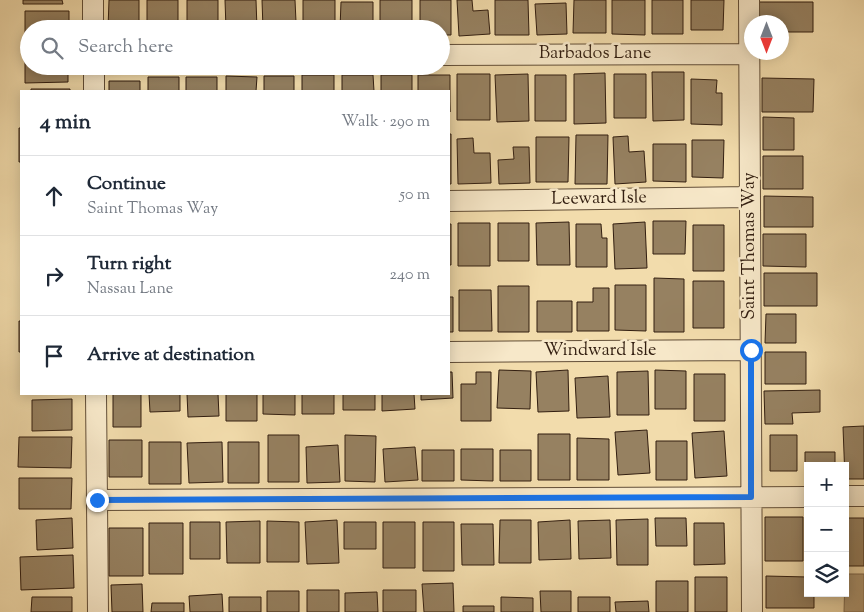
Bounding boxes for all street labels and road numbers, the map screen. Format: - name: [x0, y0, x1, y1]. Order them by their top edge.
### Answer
- street label: Barbados Lane: [539, 41, 651, 67]
- street label: Saint Thomas Way: [737, 172, 763, 320]
- street label: Leeward Isle: [551, 185, 647, 213]
- street label: Windward Isle: [544, 338, 656, 364]

